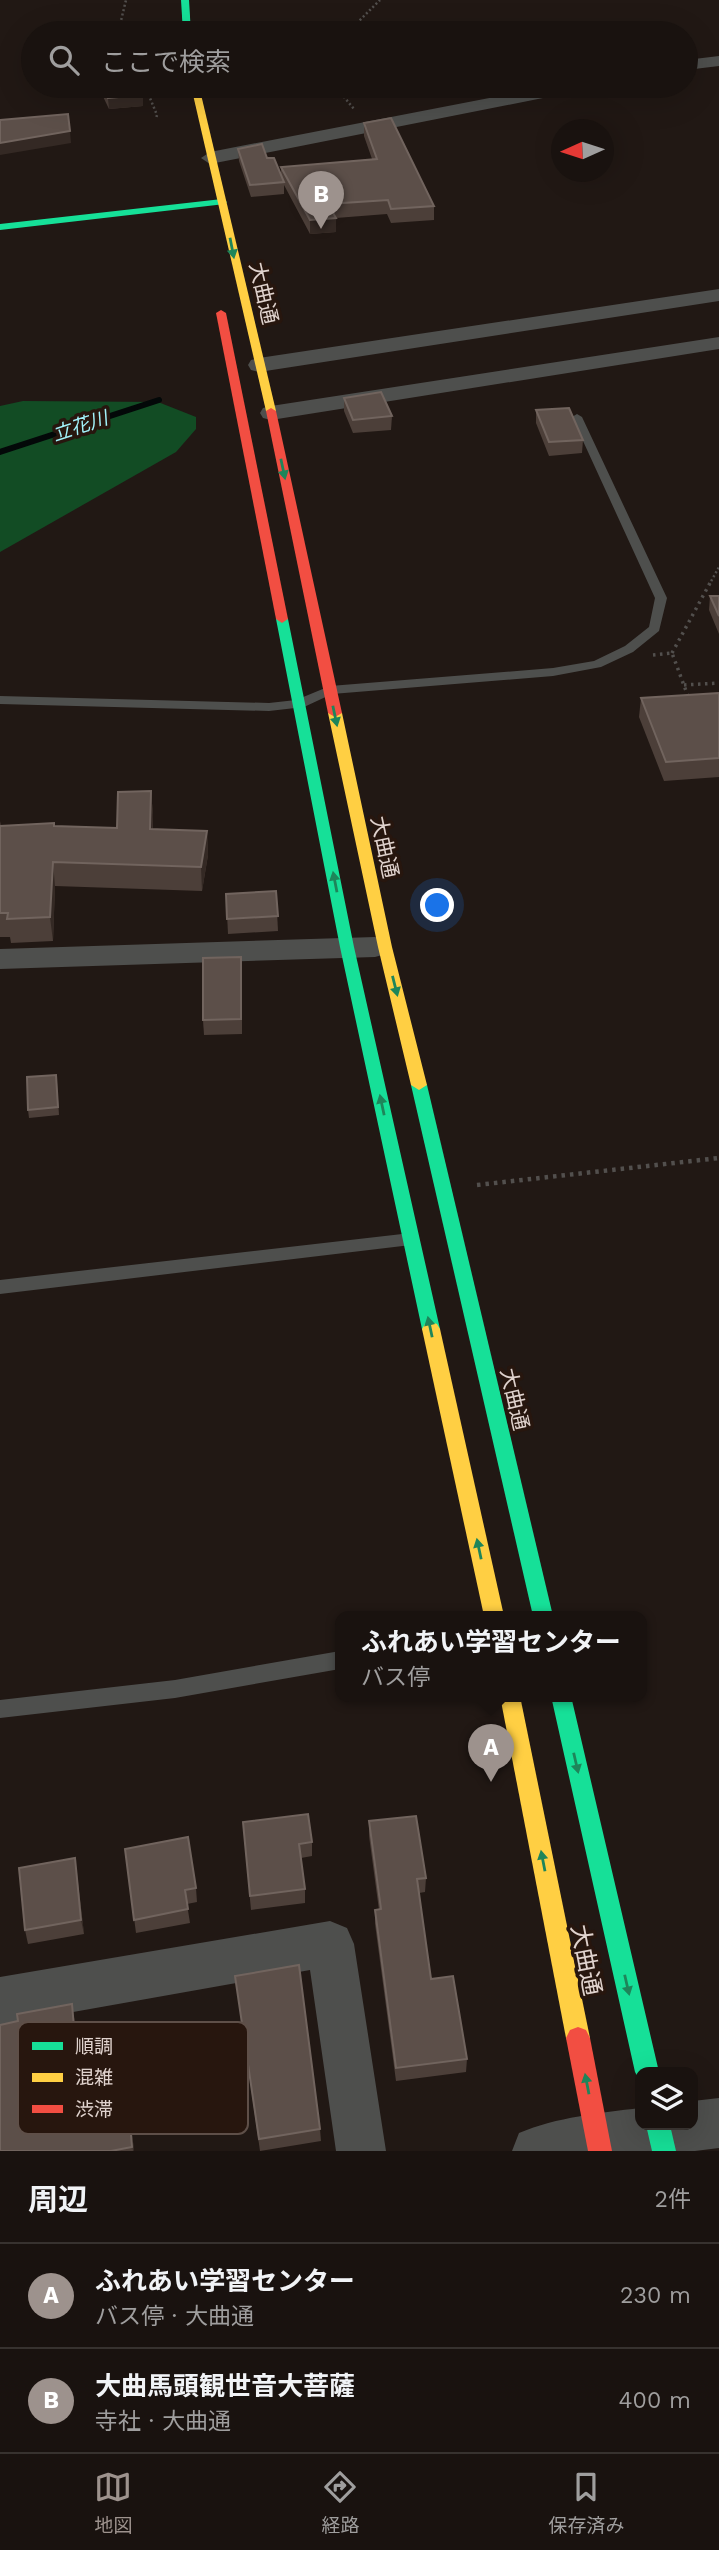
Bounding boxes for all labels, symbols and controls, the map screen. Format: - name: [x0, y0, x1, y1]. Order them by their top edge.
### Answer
- search box: [21, 21, 698, 98]
- icon: search: [45, 41, 83, 79]
- text: ここで検索: [101, 47, 231, 77]
- north arrow: [551, 119, 614, 182]
- pin: B: [298, 171, 344, 229]
- one-way arrow: [227, 237, 238, 259]
- street label: 大曲通: [245, 259, 283, 327]
- water label: 立花川: [49, 406, 113, 446]
- one-way arrow: [278, 458, 289, 480]
- one-way arrow: [330, 705, 341, 727]
- street label: 大曲通: [366, 814, 404, 880]
- one-way arrow: [329, 871, 340, 893]
- your location: [420, 888, 454, 922]
- one-way arrow: [389, 975, 400, 997]
- one-way arrow: [376, 1094, 387, 1116]
- one-way arrow: [425, 1316, 436, 1338]
- street label: 大曲通: [496, 1365, 534, 1433]
- one-way arrow: [474, 1538, 485, 1560]
- popup: [335, 1611, 647, 1702]
- text: ふれあい学習センター: [361, 1627, 621, 1657]
- text: バス停: [361, 1664, 430, 1691]
- pin: A: [468, 1724, 514, 1782]
- one-way arrow: [571, 1752, 582, 1774]
- one-way arrow: [537, 1850, 548, 1872]
- street label: 大曲通: [565, 1922, 607, 1998]
- one-way arrow: [622, 1974, 633, 1996]
- legend: [18, 2022, 248, 2134]
- text: 順調: [75, 2035, 113, 2058]
- text: 混雑: [75, 2066, 113, 2089]
- map controls: [635, 2067, 698, 2130]
- button: layers: [635, 2067, 698, 2130]
- one-way arrow: [581, 2073, 592, 2095]
- text: 渋滞: [75, 2098, 113, 2121]
- text: 周辺: [28, 2182, 88, 2217]
- text: 2件: [655, 2186, 691, 2213]
- text: ふれあい学習センター: [95, 2266, 355, 2296]
- text: A: [43, 2282, 59, 2309]
- text: 230 m: [620, 2282, 691, 2309]
- text: バス停 · 大曲通: [95, 2303, 254, 2330]
- text: 大曲馬頭観世音大菩薩: [95, 2371, 355, 2401]
- text: B: [43, 2387, 59, 2414]
- text: 400 m: [619, 2387, 691, 2414]
- text: 寺社 · 大曲通: [95, 2408, 231, 2435]
- tab: 地図: [94, 2468, 133, 2537]
- tab: 経路: [321, 2468, 360, 2537]
- tab: 保存済み: [548, 2468, 625, 2537]

